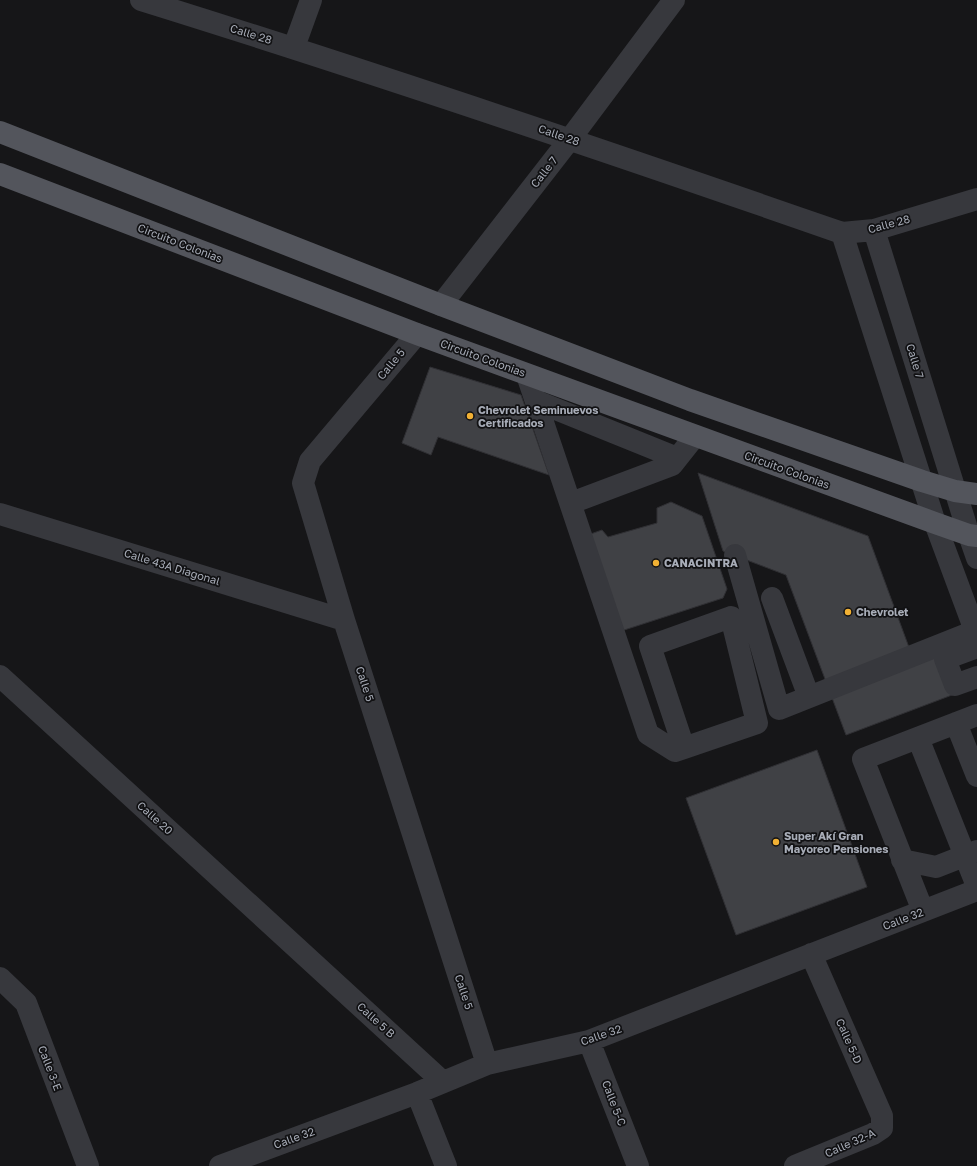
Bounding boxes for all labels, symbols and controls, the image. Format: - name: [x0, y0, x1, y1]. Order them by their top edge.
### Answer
- street label: Calle 28: [229, 21, 274, 46]
- street label: Calle 28: [537, 121, 582, 148]
- street label: Calle 7: [528, 154, 560, 190]
- street label: Calle 28: [866, 212, 912, 235]
- street label: Circuito Colonias: [136, 220, 225, 265]
- street label: Circuito Colonias: [439, 336, 528, 379]
- street label: Calle 7: [904, 342, 927, 380]
- street label: Calle 5: [374, 346, 407, 382]
- place label: Chevrolet Seminuevos Certificados: [478, 403, 598, 429]
- marker: Chevrolet Seminuevos Certificados: [465, 411, 475, 421]
- street label: Circuito Colonias: [743, 448, 832, 491]
- street label: Calle 43A Diagonal: [123, 546, 222, 587]
- place label: CANACINTRA: [664, 556, 738, 569]
- marker: CANACINTRA: [651, 558, 661, 568]
- place label: Chevrolet: [856, 605, 909, 618]
- marker: Chevrolet: [843, 607, 853, 617]
- street label: Calle 5: [354, 665, 377, 703]
- street label: Calle 20: [135, 798, 176, 837]
- place label: Super Akí Gran Mayoreo Pensiones: [784, 829, 888, 855]
- marker: Super Akí Gran Mayoreo Pensiones: [771, 837, 781, 847]
- street label: Calle 32: [881, 905, 925, 932]
- street label: Calle 5: [453, 973, 476, 1011]
- street label: Calle 5 B: [355, 999, 398, 1040]
- street label: Calle 5-D: [834, 1016, 865, 1066]
- street label: Calle 32: [579, 1021, 623, 1048]
- street label: Calle 3-E: [36, 1044, 65, 1092]
- street label: Calle 5-C: [600, 1078, 629, 1127]
- street label: Calle 32: [272, 1124, 316, 1151]
- street label: Calle 32-A: [822, 1125, 878, 1159]

